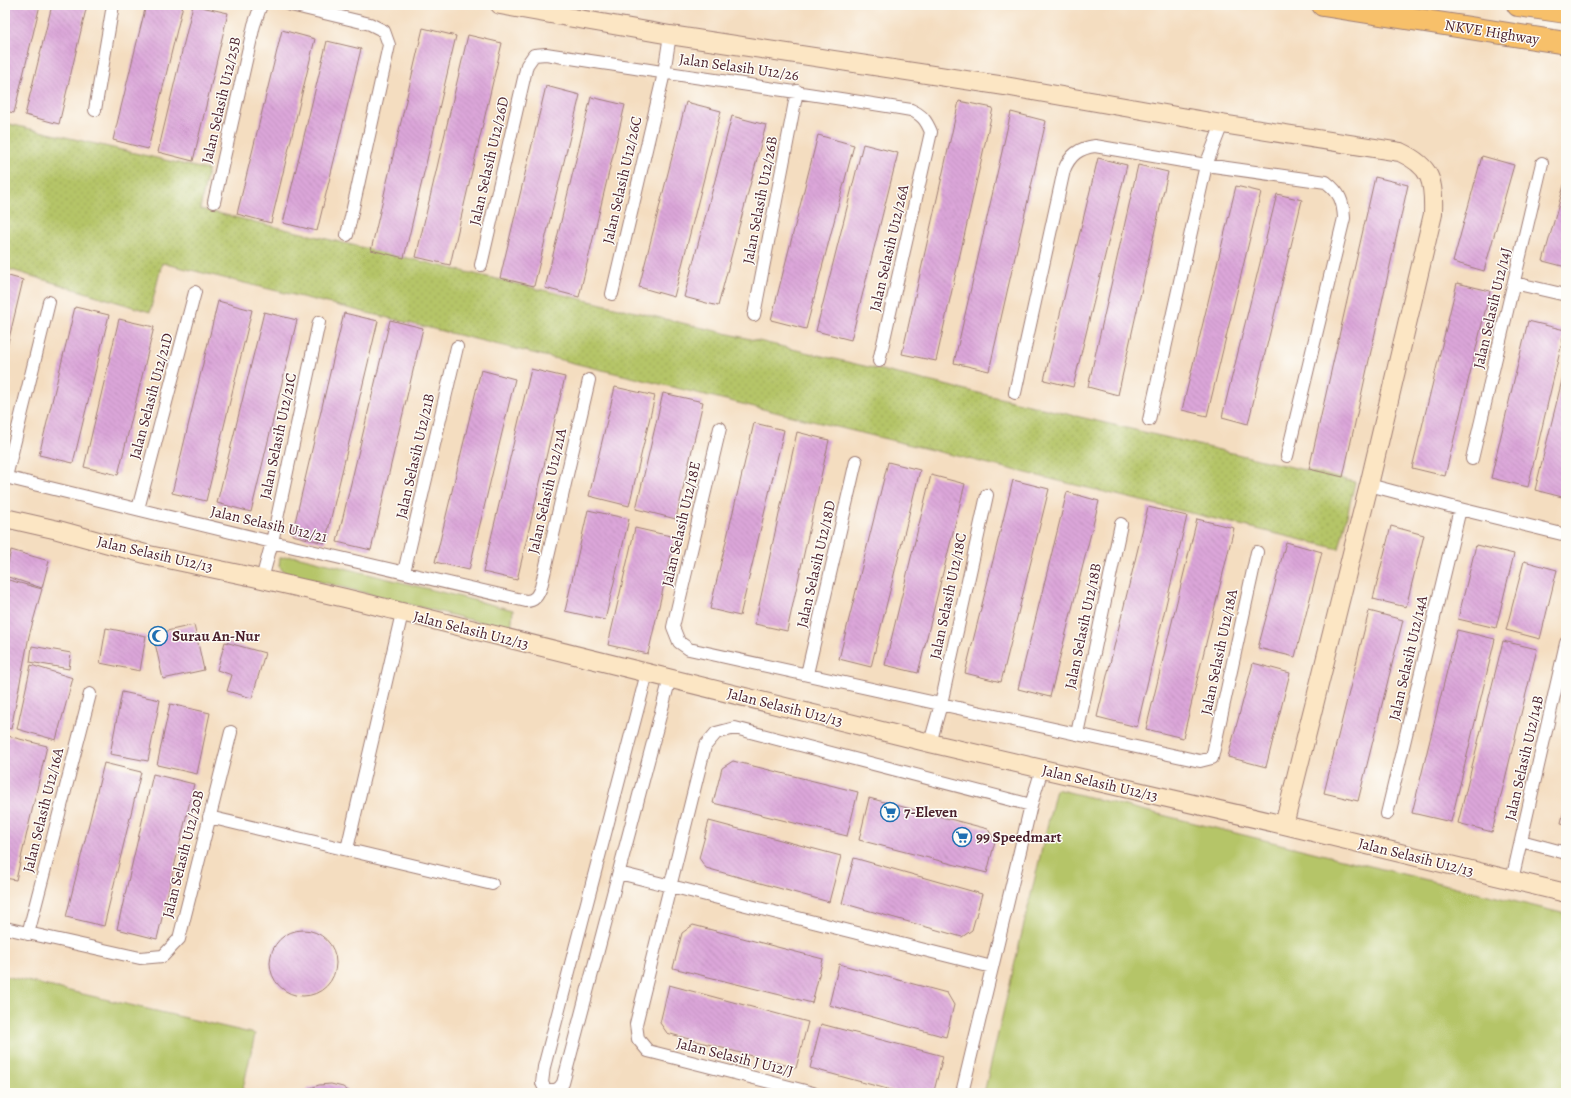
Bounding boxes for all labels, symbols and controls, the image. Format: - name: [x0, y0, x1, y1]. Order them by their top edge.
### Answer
- street label: NKVE Highway: [1443, 15, 1541, 49]
- street label: Jalan Selasih U12/25B: [197, 35, 245, 165]
- street label: Jalan Selasih U12/26: [678, 49, 800, 85]
- street label: Jalan Selasih U12/26D: [464, 95, 514, 227]
- street label: Jalan Selasih U12/26C: [598, 114, 646, 246]
- street label: Jalan Selasih U12/26B: [738, 134, 782, 266]
- street label: Jalan Selasih U12/26A: [865, 182, 913, 313]
- street label: Jalan Selasih U12/14J: [1468, 245, 1516, 371]
- street label: Jalan Selasih U12/21D: [125, 331, 177, 461]
- street label: Jalan Selasih U12/21C: [255, 371, 301, 501]
- street label: Jalan Selasih U12/21B: [391, 391, 439, 521]
- street label: Jalan Selasih U12/21A: [523, 426, 571, 556]
- street label: Jalan Selasih U12/18E: [657, 459, 705, 589]
- street label: Jalan Selasih U12/18D: [792, 498, 840, 630]
- street label: Jalan Selasih U12/21: [209, 501, 329, 547]
- street label: Jalan Selasih U12/13: [95, 531, 215, 577]
- street label: Jalan Selasih U12/18C: [925, 531, 971, 661]
- street label: Jalan Selasih U12/18B: [1060, 561, 1106, 691]
- street label: Jalan Selasih U12/18A: [1196, 587, 1242, 717]
- street label: Jalan Selasih U12/14A: [1384, 593, 1432, 722]
- street label: Jalan Selasih U12/13: [411, 606, 531, 654]
- mosque icon: Surau An-Nur: [147, 625, 169, 647]
- place label: Surau An-Nur: [172, 626, 260, 646]
- street label: Jalan Selasih U12/13: [725, 683, 845, 731]
- street label: Jalan Selasih U12/14B: [1500, 693, 1548, 823]
- street label: Jalan Selasih U12/16A: [18, 745, 68, 874]
- street label: Jalan Selasih U12/13: [1040, 760, 1160, 806]
- street label: Jalan Selasih U12/20B: [157, 788, 209, 920]
- supermarket icon: 7-Eleven: [879, 801, 901, 823]
- place label: 7-Eleven: [904, 802, 958, 822]
- supermarket icon: 99 Speedmart: [951, 826, 973, 848]
- place label: 99 Speedmart: [976, 827, 1062, 847]
- street label: Jalan Selasih U12/13: [1356, 833, 1476, 881]
- street label: Jalan Selasih J U12/J: [674, 1033, 796, 1081]

